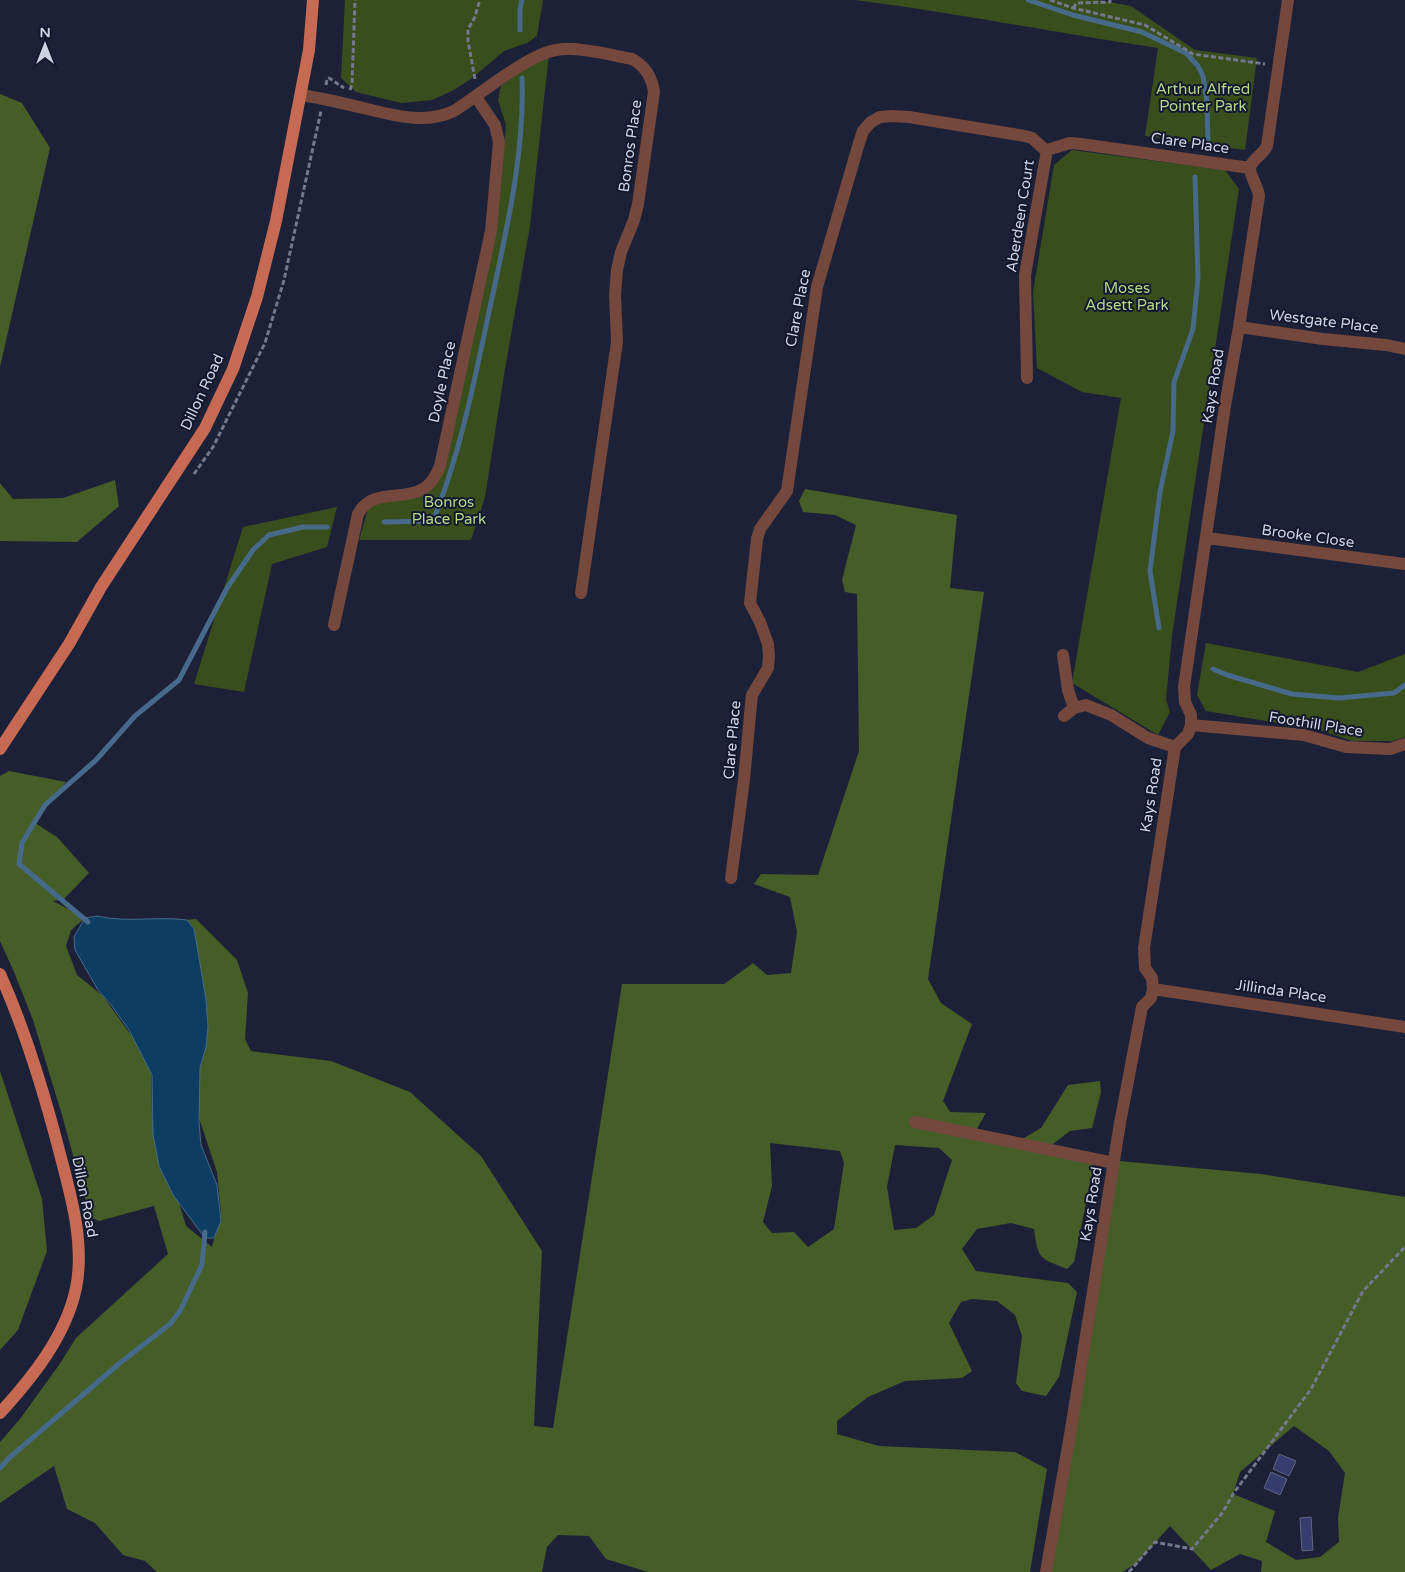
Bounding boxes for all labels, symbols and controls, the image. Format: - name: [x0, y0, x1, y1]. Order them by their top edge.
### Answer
- north arrow: [20, 20, 70, 70]
- text: N: [39, 24, 51, 41]
- park label: Arthur Alfred Pointer Park: [1156, 80, 1250, 115]
- street label: Bonros Place: [615, 99, 645, 193]
- street label: Clare Place: [1150, 129, 1230, 157]
- street label: Aberdeen Court: [1002, 158, 1038, 274]
- street label: Clare Place: [782, 267, 814, 349]
- park label: Moses Adsett Park: [1085, 279, 1169, 314]
- street label: Westgate Place: [1268, 305, 1380, 337]
- street label: Doyle Place: [425, 340, 459, 424]
- street label: Kays Road: [1198, 347, 1228, 425]
- street label: Dillon Road: [176, 351, 228, 433]
- park label: Bonros Place Park: [412, 493, 486, 528]
- street label: Brooke Close: [1260, 521, 1356, 551]
- street label: Clare Place: [720, 700, 744, 780]
- street label: Foothill Place: [1268, 708, 1364, 740]
- street label: Kays Road: [1136, 756, 1166, 834]
- street label: Jillinda Place: [1234, 976, 1328, 1006]
- street label: Dillon Road: [68, 1155, 102, 1239]
- street label: Kays Road: [1076, 1165, 1106, 1243]

